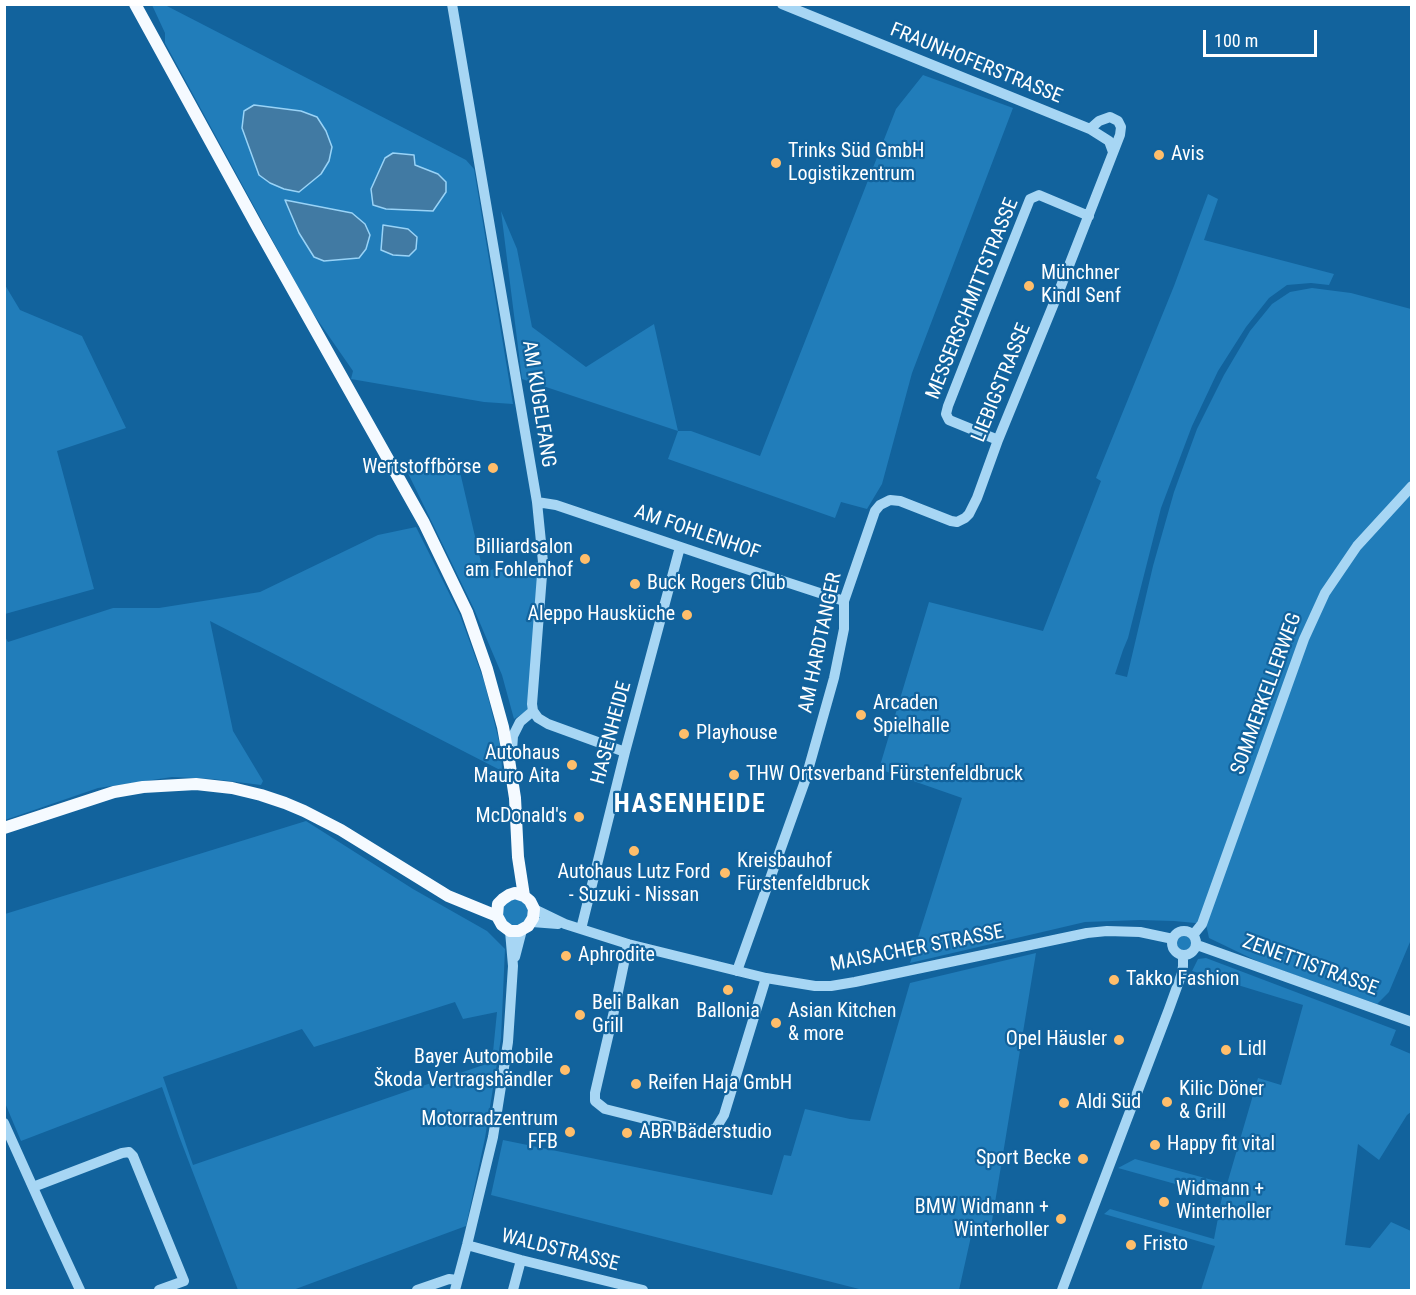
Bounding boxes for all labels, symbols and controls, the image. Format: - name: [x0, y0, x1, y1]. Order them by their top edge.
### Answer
- scale bar: [1206, 18, 1320, 56]
- street label: FRAUNHOFERSTRASSE: [886, 19, 1066, 109]
- text: 100 m: [1214, 30, 1258, 51]
- place label: Trinks Süd GmbH Logistikzentrum: [788, 140, 924, 187]
- place label: Avis: [1171, 143, 1204, 167]
- marker: Avis: [1152, 148, 1166, 162]
- marker: Trinks Süd GmbH Logistikzentrum: [769, 156, 783, 170]
- street label: MESSERSCHMITTSTRASSE: [922, 195, 1024, 403]
- place label: Münchner Kindl Senf: [1041, 262, 1121, 309]
- marker: Münchner Kindl Senf: [1022, 279, 1036, 293]
- street label: LIEBIGSTRASSE: [967, 320, 1037, 446]
- street label: AM KUGELFANG: [516, 339, 560, 469]
- place label: Wertstoffbörse: [362, 456, 481, 480]
- marker: Wertstoffbörse: [486, 461, 500, 475]
- street label: AM FOHLENHOF: [631, 500, 763, 566]
- place label: Billiardsalon am Fohlenhof: [465, 536, 573, 583]
- marker: Billiardsalon am Fohlenhof: [578, 552, 592, 566]
- street label: AM HARDTANGER: [794, 571, 848, 715]
- place label: Buck Rogers Club: [647, 572, 786, 596]
- marker: Buck Rogers Club: [628, 577, 642, 591]
- place label: Aleppo Hausküche: [527, 603, 675, 627]
- marker: Aleppo Hausküche: [680, 608, 694, 622]
- street label: SOMMERKELLERWEG: [1227, 610, 1307, 778]
- street label: HASENHEIDE: [587, 679, 637, 787]
- place label: Arcaden Spielhalle: [873, 692, 950, 739]
- marker: Arcaden Spielhalle: [854, 708, 868, 722]
- place label: Playhouse: [696, 722, 777, 746]
- marker: Playhouse: [677, 727, 691, 741]
- place label: Autohaus Mauro Aita: [473, 742, 560, 789]
- marker: Autohaus Mauro Aita: [565, 758, 579, 772]
- place label: THW Ortsverband Fürstenfeldbruck: [746, 763, 1023, 787]
- marker: THW Ortsverband Fürstenfeldbruck: [727, 768, 741, 782]
- district label: HASENHEIDE: [614, 789, 766, 821]
- place label: McDonald's: [476, 805, 567, 829]
- marker: McDonald's: [572, 810, 586, 824]
- marker: Autohaus Lutz Ford - Suzuki - Nissan: [627, 844, 641, 858]
- place label: Kreisbauhof Fürstenfeldbruck: [737, 850, 870, 897]
- place label: Autohaus Lutz Ford - Suzuki - Nissan: [558, 861, 710, 908]
- marker: Kreisbauhof Fürstenfeldbruck: [718, 866, 732, 880]
- street label: MAISACHER STRASSE: [828, 920, 1006, 978]
- street label: ZENETTISTRASSE: [1239, 930, 1381, 1002]
- place label: Aphrodite: [578, 944, 655, 968]
- marker: Aphrodite: [559, 949, 573, 963]
- place label: Takko Fashion: [1126, 968, 1240, 992]
- marker: Takko Fashion: [1107, 973, 1121, 987]
- marker: Ballonia: [721, 983, 735, 997]
- place label: Beli Balkan Grill: [592, 992, 679, 1039]
- place label: Ballonia: [696, 1000, 760, 1024]
- place label: Asian Kitchen & more: [788, 1000, 896, 1047]
- marker: Beli Balkan Grill: [573, 1008, 587, 1022]
- marker: Asian Kitchen & more: [769, 1016, 783, 1030]
- place label: Opel Häusler: [1006, 1028, 1107, 1052]
- marker: Opel Häusler: [1112, 1033, 1126, 1047]
- place label: Lidl: [1238, 1038, 1267, 1062]
- marker: Lidl: [1219, 1043, 1233, 1057]
- place label: Bayer Automobile Škoda Vertragshändler: [374, 1046, 553, 1093]
- marker: Bayer Automobile Škoda Vertragshändler: [558, 1063, 572, 1077]
- place label: Reifen Haja GmbH: [648, 1072, 792, 1096]
- marker: Reifen Haja GmbH: [629, 1077, 643, 1091]
- place label: Kilic Döner & Grill: [1179, 1078, 1264, 1125]
- place label: Aldi Süd: [1076, 1091, 1141, 1115]
- marker: Kilic Döner & Grill: [1160, 1095, 1174, 1109]
- marker: Aldi Süd: [1057, 1096, 1071, 1110]
- place label: Motorradzentrum FFB: [421, 1108, 558, 1155]
- place label: ABR Bäderstudio: [639, 1121, 772, 1145]
- marker: Motorradzentrum FFB: [563, 1125, 577, 1139]
- marker: ABR Bäderstudio: [620, 1126, 634, 1140]
- place label: Happy fit vital: [1167, 1133, 1275, 1157]
- marker: Happy fit vital: [1148, 1138, 1162, 1152]
- place label: Sport Becke: [976, 1147, 1071, 1171]
- marker: Sport Becke: [1076, 1152, 1090, 1166]
- place label: Widmann + Winterholler: [1176, 1178, 1271, 1225]
- marker: Widmann + Winterholler: [1157, 1195, 1171, 1209]
- place label: BMW Widmann + Winterholler: [915, 1196, 1049, 1243]
- marker: BMW Widmann + Winterholler: [1054, 1212, 1068, 1226]
- street label: WALDSTRASSE: [498, 1225, 622, 1277]
- place label: Fristo: [1143, 1233, 1188, 1257]
- marker: Fristo: [1124, 1238, 1138, 1252]

